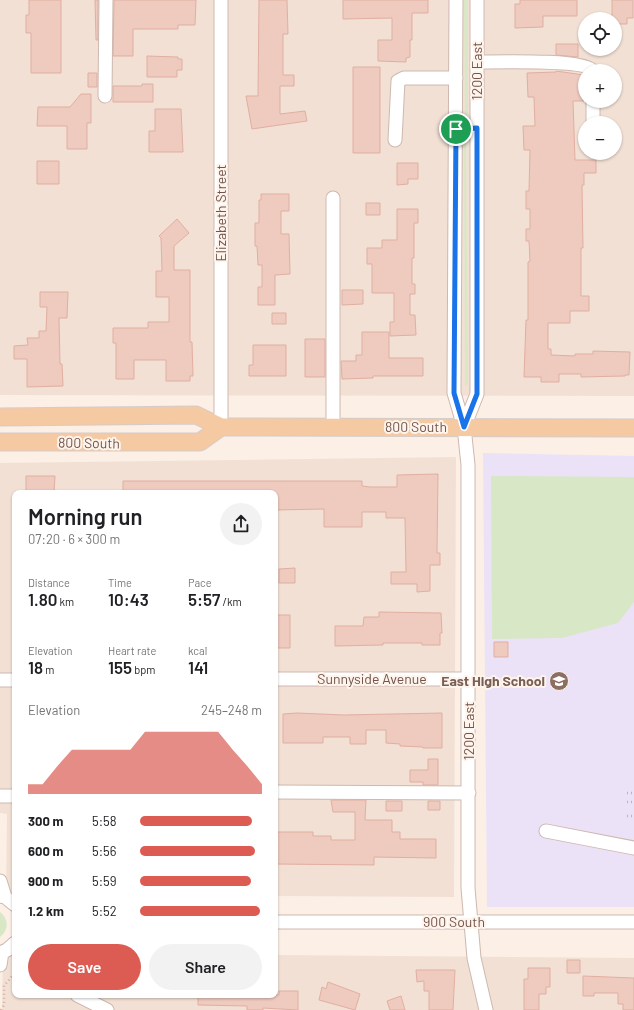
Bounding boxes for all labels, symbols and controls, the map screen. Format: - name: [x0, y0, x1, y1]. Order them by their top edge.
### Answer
- map controls: [578, 12, 622, 160]
- button: locate: [578, 12, 622, 56]
- street label: 1200 East: [468, 42, 485, 100]
- button: +: [578, 64, 622, 108]
- pin: [439, 112, 473, 146]
- button: −: [578, 116, 622, 160]
- icon: arrive: [445, 118, 467, 140]
- street label: Elizabeth Street: [212, 164, 229, 262]
- street label: 800 South: [385, 418, 447, 435]
- street label: 800 South: [58, 433, 120, 452]
- text: Morning run: [28, 503, 142, 529]
- button: share: [220, 503, 262, 545]
- text: 07:20 · 6 × 300 m: [28, 531, 120, 547]
- text: Distance: [28, 576, 70, 589]
- text: Time: [108, 576, 132, 589]
- text: Pace: [188, 576, 212, 589]
- text: 1.80: [28, 589, 57, 609]
- text: 10:43: [108, 589, 149, 609]
- text: 5:57: [188, 589, 220, 609]
- text: km: [57, 595, 74, 608]
- text: /km: [220, 595, 242, 608]
- text: Elevation: [28, 644, 72, 657]
- text: Heart rate: [108, 644, 156, 657]
- text: kcal: [188, 644, 207, 657]
- text: 18: [28, 657, 43, 677]
- text: 155: [108, 657, 132, 677]
- text: 141: [188, 657, 208, 677]
- text: m: [43, 663, 54, 676]
- text: bpm: [132, 663, 155, 676]
- street label: Sunnyside Avenue: [317, 670, 427, 687]
- school or university icon: East High School: [548, 670, 570, 692]
- place label: East High School: [441, 672, 545, 689]
- text: Elevation: [28, 702, 80, 718]
- text: 245–248 m: [201, 702, 262, 718]
- street label: 1200 East: [460, 702, 477, 760]
- text: 300 m: [28, 813, 63, 829]
- text: 5:58: [92, 813, 117, 829]
- text: 600 m: [28, 843, 63, 859]
- text: 5:56: [92, 843, 116, 859]
- text: 900 m: [28, 873, 63, 889]
- text: 5:59: [92, 873, 117, 889]
- text: 1.2 km: [28, 903, 64, 919]
- text: 5:52: [92, 903, 117, 919]
- street label: 900 South: [423, 913, 485, 930]
- button: Save: [28, 944, 141, 990]
- button: Share: [149, 944, 262, 990]

